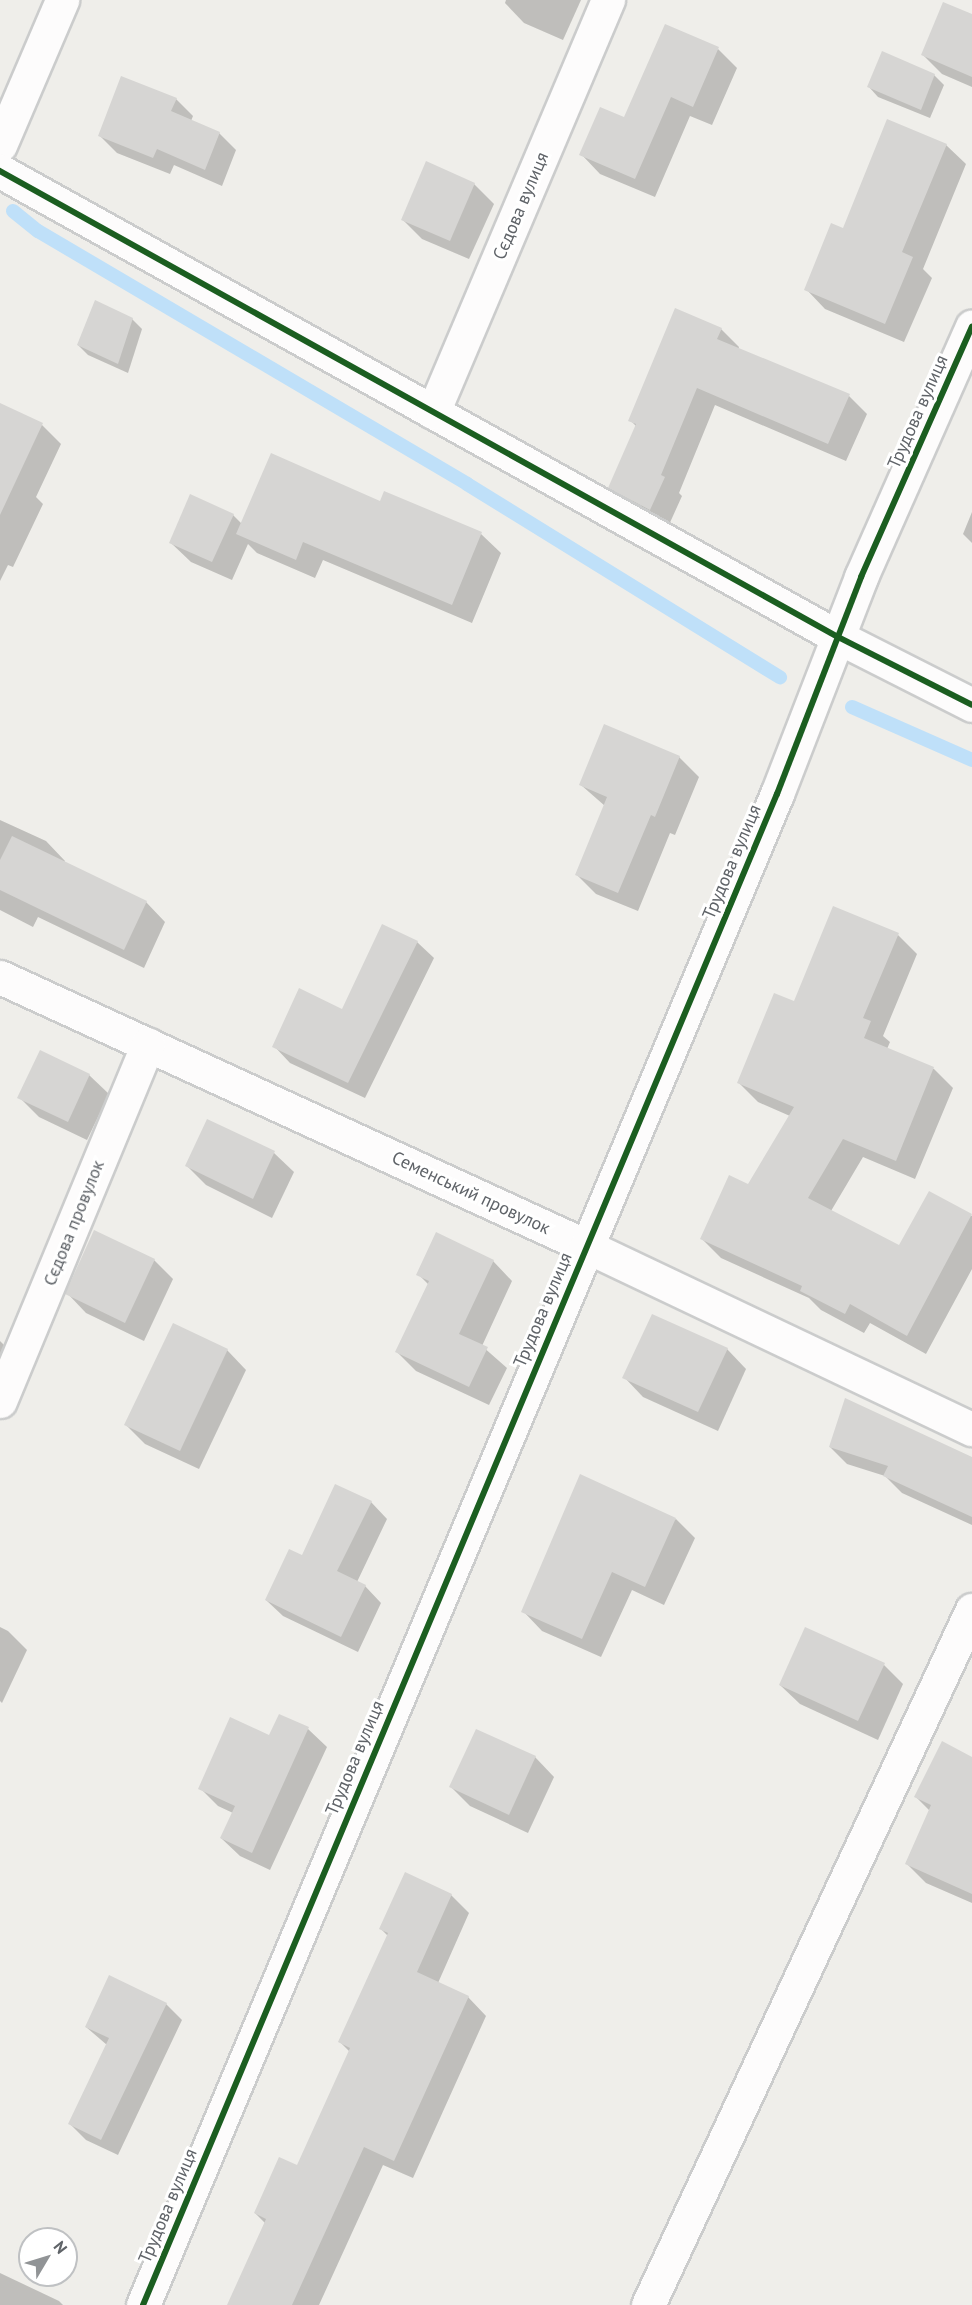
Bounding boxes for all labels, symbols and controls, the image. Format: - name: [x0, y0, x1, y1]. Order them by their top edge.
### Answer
- street label: Сєдова вулиця: [489, 149, 553, 263]
- street label: Трудова вулиця: [883, 352, 953, 472]
- street label: Трудова вулиця: [698, 802, 766, 922]
- street label: Семенський провулок: [388, 1147, 554, 1239]
- street label: Сєдова провулок: [39, 1157, 109, 1289]
- street label: Трудова вулиця: [509, 1250, 577, 1370]
- street label: Трудова вулиця: [321, 1698, 389, 1818]
- street label: Трудова вулиця: [134, 2146, 202, 2266]
- north arrow: [18, 2227, 78, 2287]
- text: N: [49, 2237, 72, 2257]

